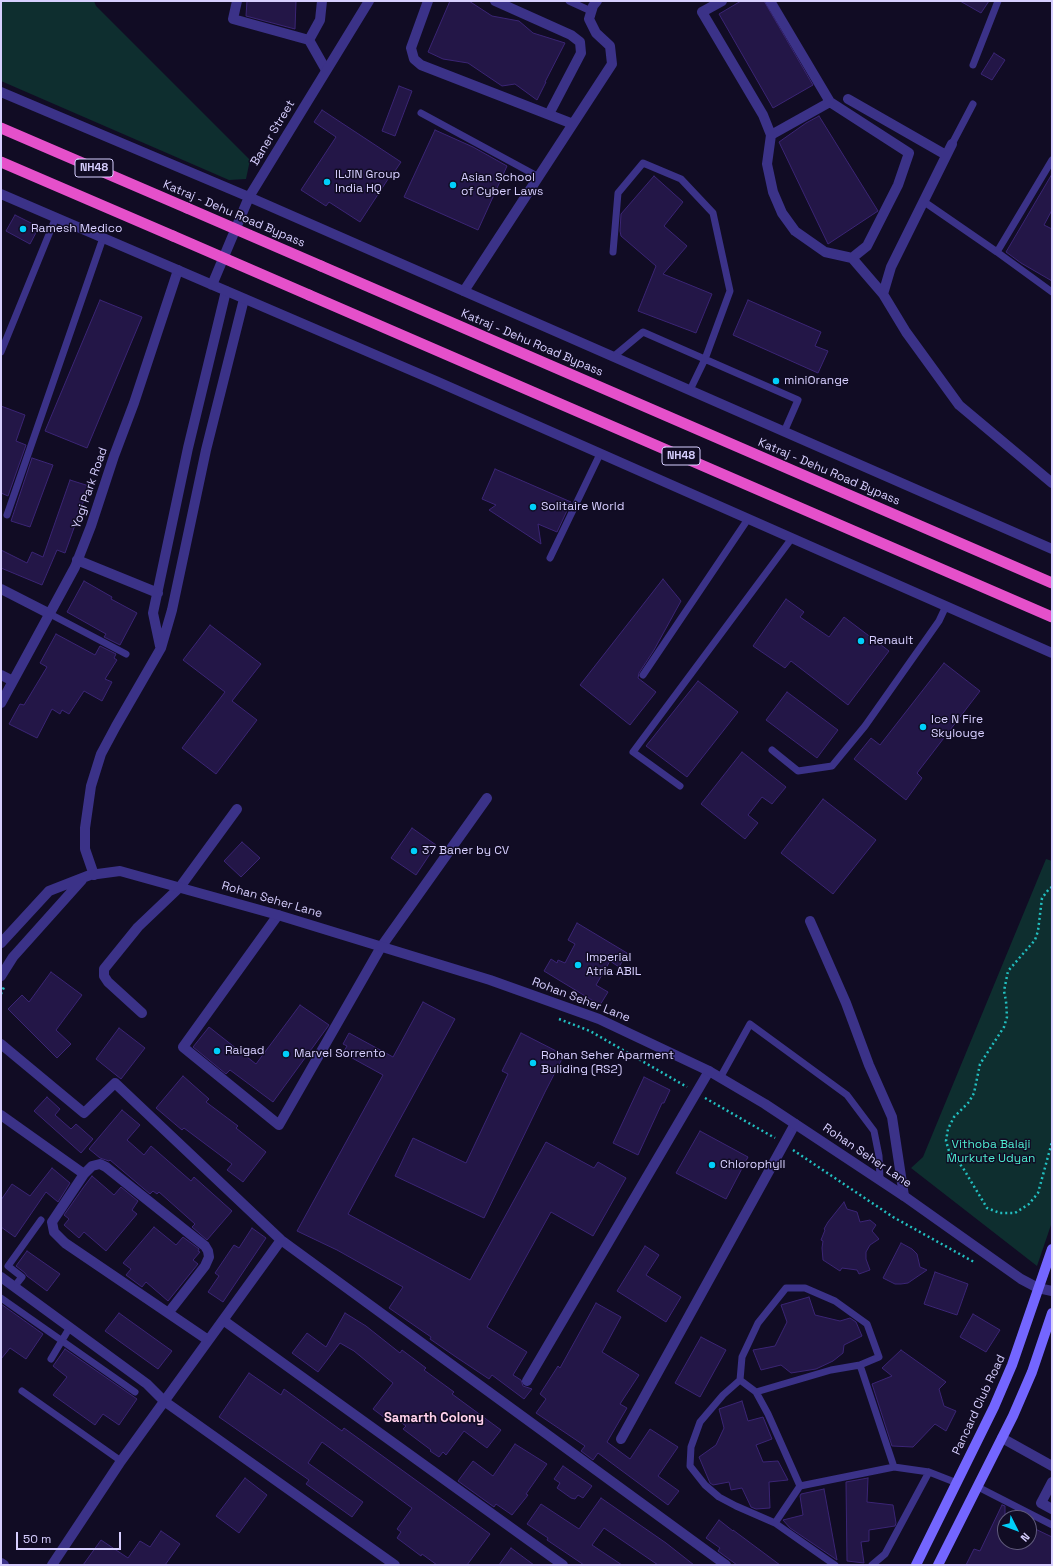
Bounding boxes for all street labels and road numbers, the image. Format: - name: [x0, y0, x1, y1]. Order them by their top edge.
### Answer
- street label: Baner Street: [248, 98, 298, 168]
- road number: NH48: [75, 159, 113, 177]
- street label: Katraj - Dehu Road Bypass: [161, 177, 307, 251]
- street label: Katraj - Dehu Road Bypass: [459, 306, 605, 380]
- street label: Katraj - Dehu Road Bypass: [756, 435, 902, 509]
- street label: Yogi Park Road: [69, 446, 111, 530]
- road number: NH48: [662, 447, 700, 465]
- street label: Rohan Seher Lane: [220, 879, 324, 921]
- street label: Rohan Seher Lane: [530, 975, 632, 1025]
- street label: Rohan Seher Lane: [820, 1121, 914, 1191]
- street label: Pancard Club Road: [949, 1353, 1009, 1457]

